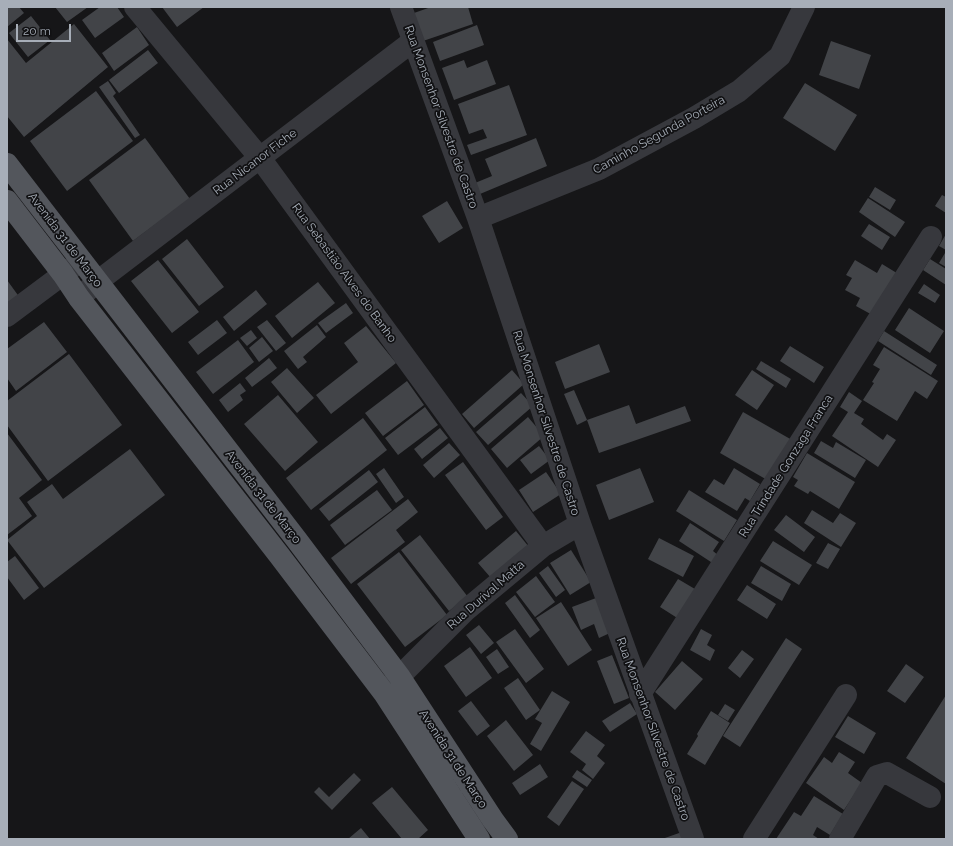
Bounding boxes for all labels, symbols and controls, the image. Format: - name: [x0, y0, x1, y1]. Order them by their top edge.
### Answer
- scale bar: [18, 16, 73, 42]
- text: 20 m: [23, 24, 51, 38]
- street label: Rua Monsenhor Silvestre de Castro: [401, 24, 481, 210]
- street label: Caminho Segunda Porteira: [591, 93, 727, 177]
- street label: Rua Nicanor Fiche: [210, 126, 300, 198]
- street label: Avenida 31 de Março: [25, 190, 105, 290]
- street label: Rua Sebastião Alves do Banho: [289, 201, 399, 345]
- street label: Rua Monsenhor Silvestre de Castro: [509, 329, 583, 517]
- street label: Rua Trindade Gonzaga Franca: [736, 392, 836, 540]
- street label: Avenida 31 de Março: [222, 447, 304, 547]
- street label: Rua Durival Matta: [444, 558, 528, 632]
- street label: Rua Monsenhor Silvestre de Castro: [613, 636, 693, 822]
- street label: Avenida 31 de Março: [416, 707, 490, 811]

